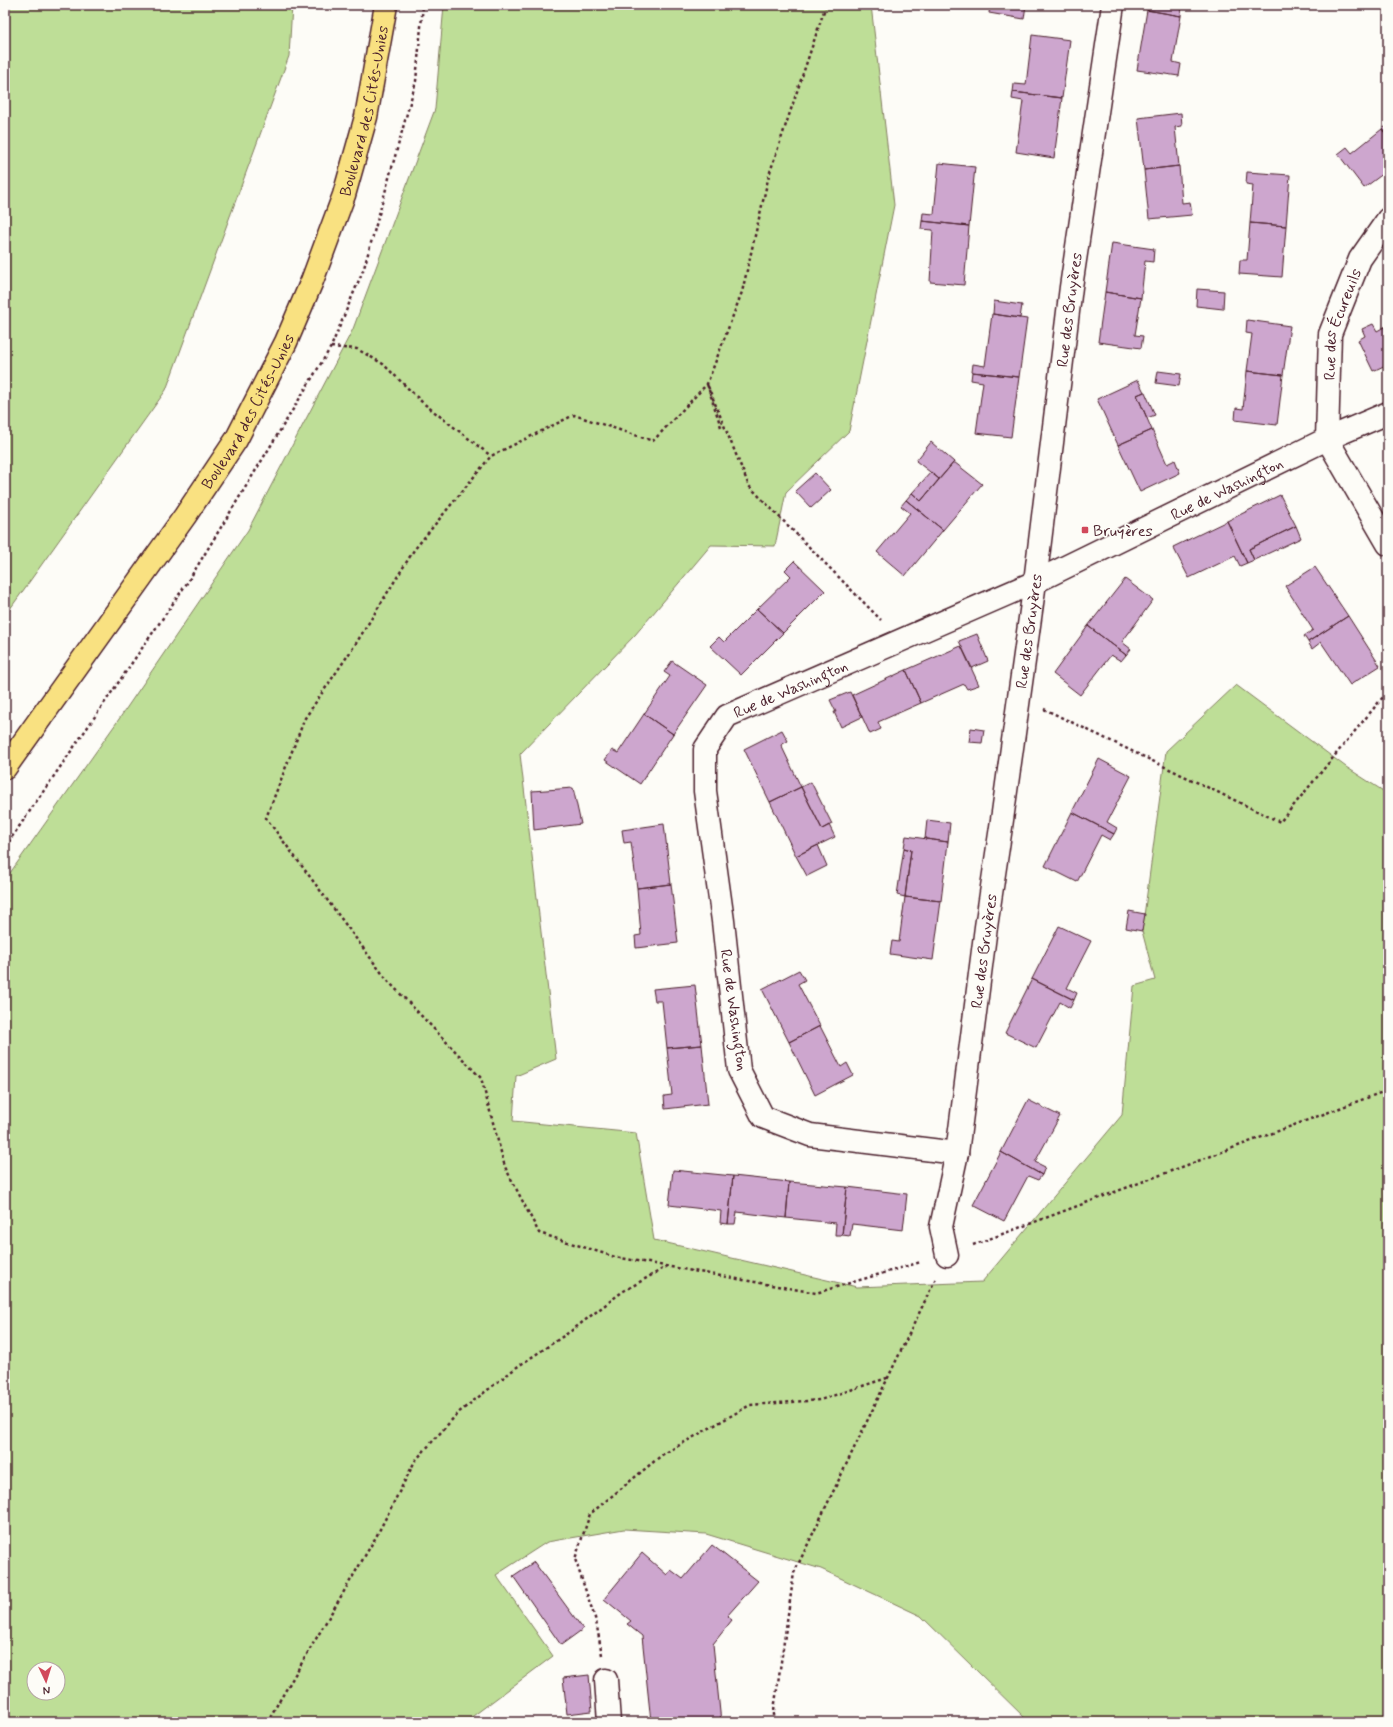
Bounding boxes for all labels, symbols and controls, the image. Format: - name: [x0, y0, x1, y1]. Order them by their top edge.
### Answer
- street label: Boulevard des Cités-Unies: [335, 24, 394, 199]
- street label: Rue des Bruyères: [1052, 251, 1088, 369]
- street label: Rue des Écureuils: [1320, 266, 1367, 381]
- street label: Boulevard des Cités-Unies: [197, 331, 300, 494]
- street label: Rue de Washington: [1167, 453, 1287, 526]
- place label: Bruyères: [1093, 521, 1153, 542]
- marker: Bruyères: [1080, 525, 1090, 535]
- street label: Rue des Bruyères: [1011, 573, 1048, 690]
- street label: Rue de Washington: [730, 656, 851, 724]
- street label: Rue des Bruyères: [967, 892, 1003, 1010]
- street label: Rue de Washington: [714, 948, 752, 1073]
- north arrow: [26, 1661, 66, 1701]
- text: N: [42, 1683, 51, 1697]

